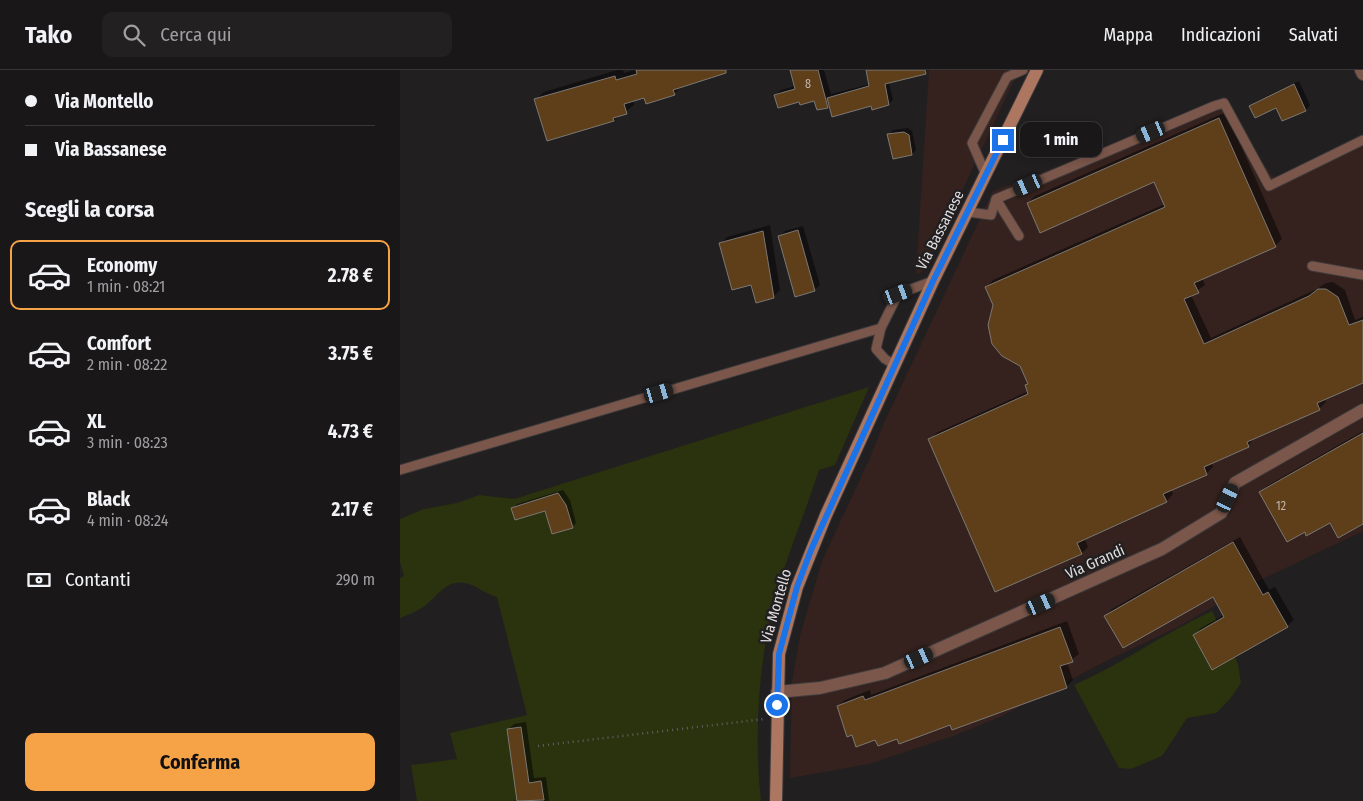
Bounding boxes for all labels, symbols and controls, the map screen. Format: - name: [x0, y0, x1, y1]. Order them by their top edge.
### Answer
- search box: [102, 12, 452, 57]
- text: Tako: [25, 21, 72, 49]
- icon: search: [120, 21, 148, 49]
- text: Cerca qui: [160, 23, 232, 46]
- text: Mappa: [1104, 24, 1153, 46]
- text: Indicazioni: [1181, 24, 1261, 46]
- text: Salvati: [1289, 24, 1338, 46]
- house number: 8: [805, 77, 811, 91]
- text: Via Montello: [55, 90, 153, 113]
- car: [1134, 119, 1167, 145]
- callout: 1 min: [1020, 122, 1103, 158]
- route end: [992, 129, 1014, 151]
- text: 1 min: [1044, 130, 1078, 149]
- text: Via Bassanese: [55, 138, 167, 161]
- car: [1011, 172, 1044, 198]
- street label: Via Bassanese: [912, 187, 968, 273]
- text: Scegli la corsa: [25, 196, 155, 223]
- icon: car: [27, 253, 72, 298]
- text: Economy: [87, 254, 157, 277]
- text: 2.78 €: [328, 264, 373, 287]
- text: 1 min · 08:21: [87, 277, 165, 296]
- car: [881, 282, 914, 306]
- icon: car: [27, 331, 72, 376]
- text: Comfort: [87, 332, 151, 355]
- text: 3.75 €: [328, 342, 373, 365]
- text: 2 min · 08:22: [87, 355, 167, 374]
- car: [642, 382, 675, 404]
- icon: car: [27, 409, 72, 454]
- text: XL: [87, 410, 106, 433]
- text: 4.73 €: [328, 420, 373, 443]
- text: 3 min · 08:23: [87, 433, 168, 452]
- car: [1214, 481, 1241, 515]
- icon: car: [27, 487, 72, 532]
- text: Black: [87, 488, 130, 511]
- text: 2.17 €: [331, 498, 373, 521]
- house number: 12: [1276, 499, 1286, 513]
- text: 4 min · 08:24: [87, 511, 168, 530]
- street label: Via Grandi: [1063, 541, 1127, 583]
- icon: cash: [25, 566, 53, 594]
- street label: Via Montello: [757, 567, 795, 645]
- text: Contanti: [65, 568, 131, 591]
- text: 290 m: [336, 570, 375, 589]
- car: [1024, 591, 1057, 617]
- car: [902, 645, 935, 671]
- route start: [766, 694, 788, 716]
- button: Conferma: [25, 733, 375, 791]

